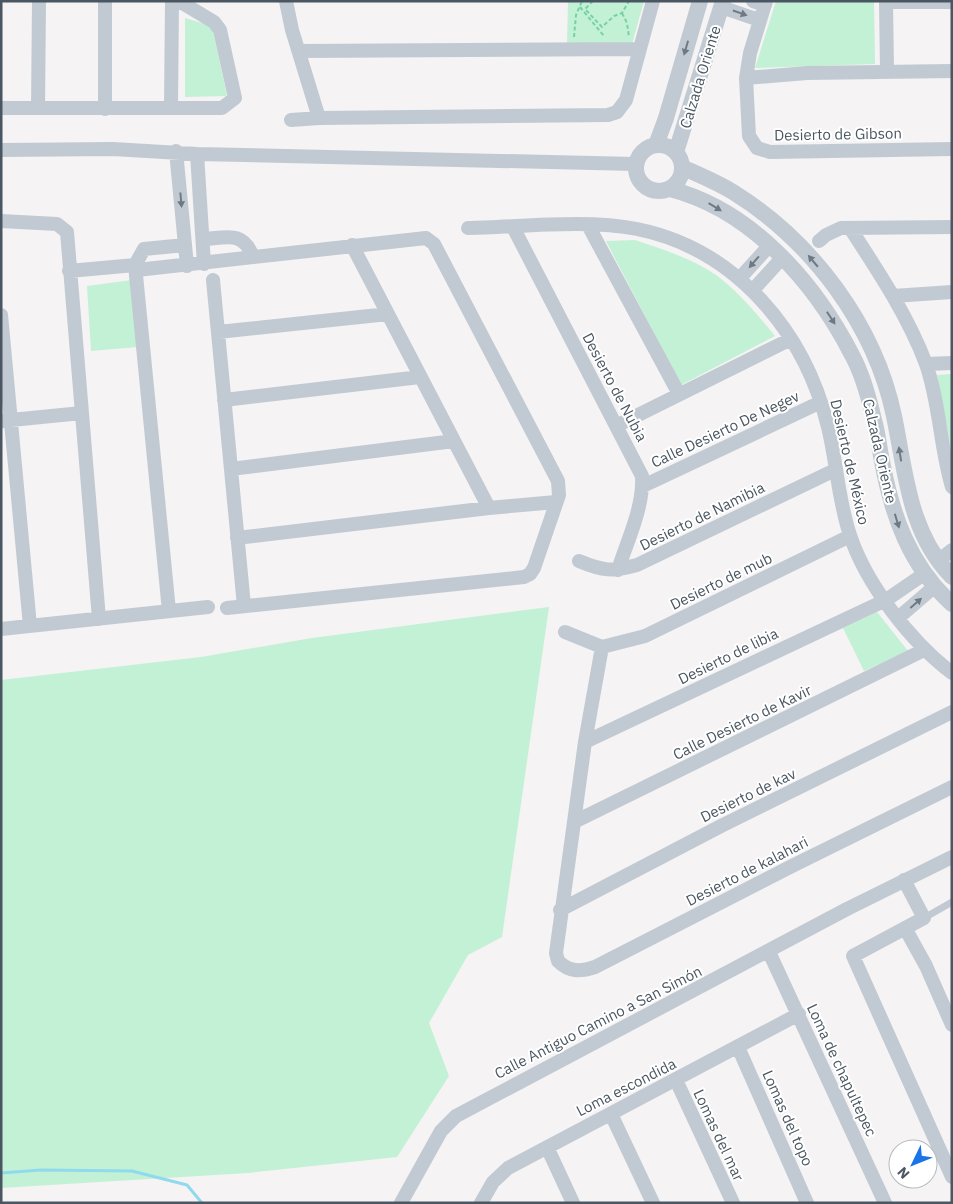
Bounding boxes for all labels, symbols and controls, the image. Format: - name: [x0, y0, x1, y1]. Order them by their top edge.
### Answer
- one-way arrow: [733, 10, 748, 18]
- street label: Calzada Oriente: [675, 23, 725, 131]
- one-way arrow: [682, 41, 690, 56]
- street label: Desierto de Gibson: [774, 123, 902, 145]
- one-way arrow: [177, 192, 185, 208]
- one-way arrow: [708, 202, 721, 211]
- one-way arrow: [808, 254, 819, 267]
- one-way arrow: [749, 255, 760, 268]
- one-way arrow: [826, 312, 835, 325]
- street label: Desierto de Nubia: [578, 329, 652, 445]
- street label: Calle Desierto De Negev: [648, 386, 803, 472]
- street label: Desierto de México: [826, 397, 874, 527]
- street label: Calzada Oriente: [859, 397, 901, 505]
- one-way arrow: [895, 445, 903, 461]
- street label: Desierto de Namibia: [636, 477, 768, 555]
- one-way arrow: [894, 514, 901, 529]
- street label: Desierto de mub: [667, 548, 775, 614]
- one-way arrow: [910, 597, 922, 609]
- street label: Desierto de libia: [675, 624, 781, 688]
- street label: Calle Desierto de Kavir: [670, 680, 815, 764]
- street label: Desierto de kav: [697, 763, 799, 826]
- street label: Desierto de kalahari: [683, 832, 811, 910]
- street label: Calle Antiguo Camino a San Simón: [491, 961, 705, 1083]
- street label: Loma de chapultepec: [803, 1001, 881, 1140]
- street label: Loma escondida: [573, 1054, 679, 1120]
- street label: Lomas del topo: [758, 1067, 818, 1169]
- street label: Lomas del mar: [689, 1086, 749, 1184]
- north arrow: [888, 1139, 938, 1189]
- text: N: [893, 1163, 914, 1183]

